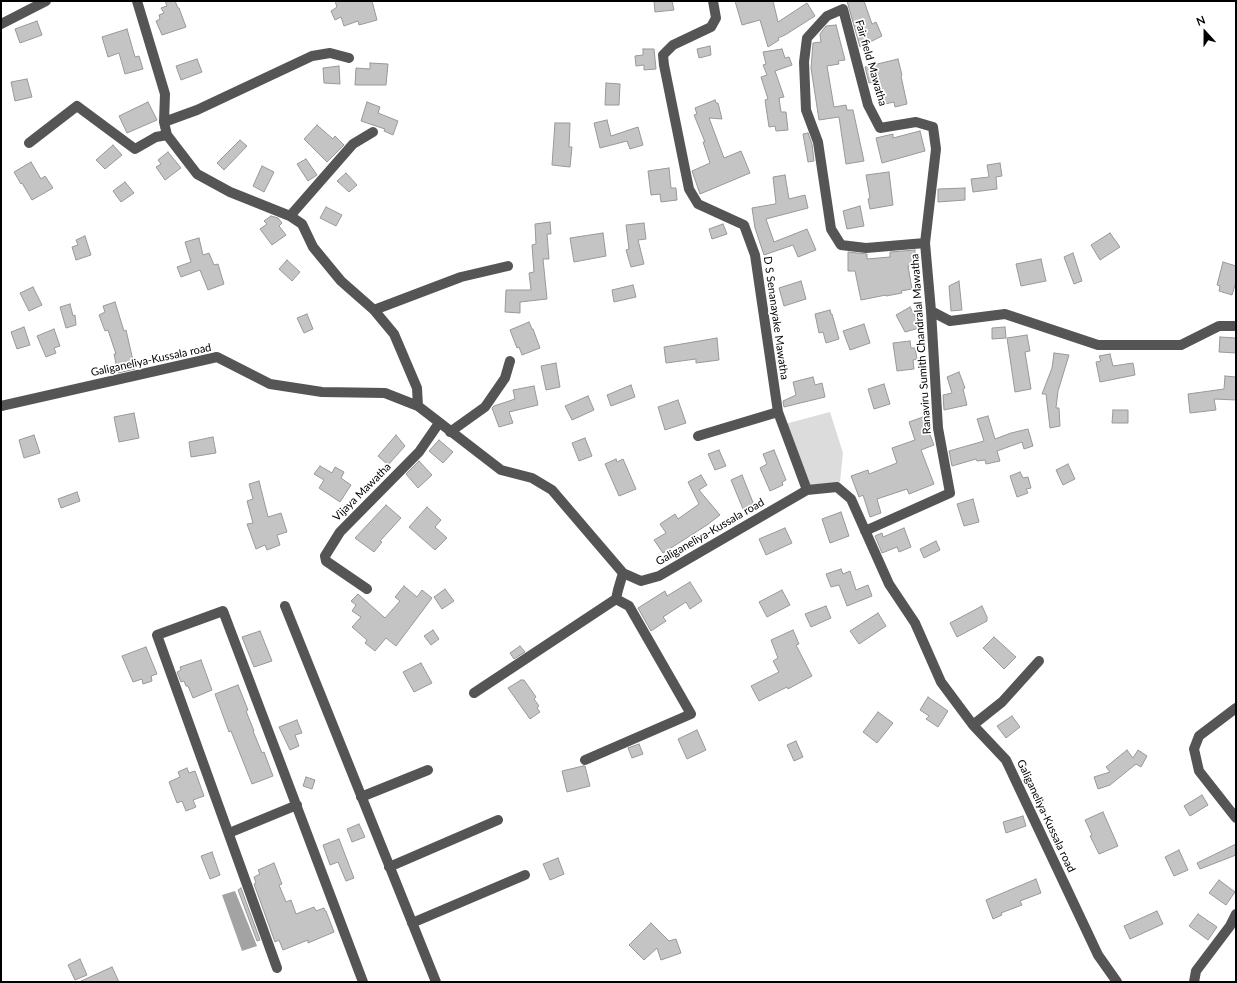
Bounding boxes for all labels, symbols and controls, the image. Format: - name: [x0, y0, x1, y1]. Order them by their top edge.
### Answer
- north arrow: [1185, 12, 1225, 52]
- text: N: [1194, 13, 1207, 28]
- street label: Fair field Mawatha: [852, 18, 890, 108]
- street label: Ranaviru Sumith Chandralal Mawatha: [908, 253, 934, 435]
- street label: D S Senanayake Mawatha: [761, 255, 791, 381]
- street label: Galiganeliya-Kussala road: [90, 341, 212, 379]
- street label: Vijaya Mawatha: [330, 460, 394, 524]
- street label: Galiganeliya-Kussala road: [654, 496, 766, 568]
- street label: Galiganeliya-Kussala road: [1014, 758, 1078, 874]

